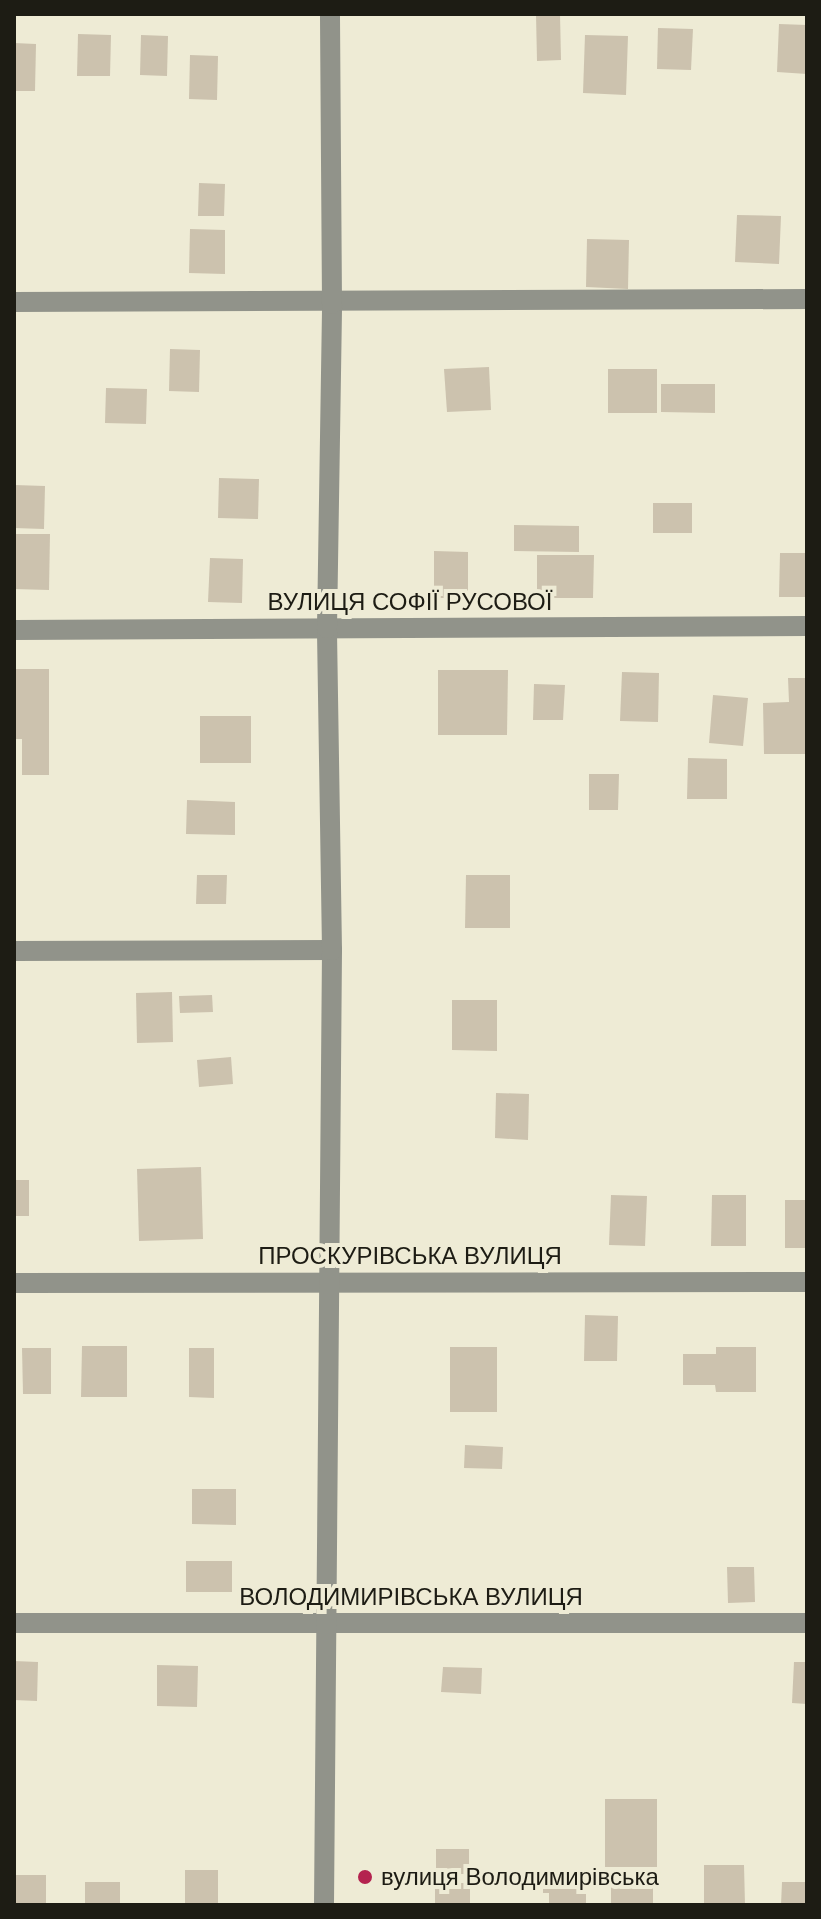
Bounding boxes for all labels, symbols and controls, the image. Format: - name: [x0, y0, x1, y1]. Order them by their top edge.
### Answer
- street label: ВУЛИЦЯ СОФІЇ РУСОВОЇ: [268, 588, 552, 616]
- street label: ПРОСКУРІВСЬКА ВУЛИЦЯ: [258, 1242, 562, 1270]
- street label: ВОЛОДИМИРІВСЬКА ВУЛИЦЯ: [239, 1583, 583, 1611]
- place label: вулиця Володимирівська: [381, 1863, 659, 1891]
- marker: вулиця Володимирівська: [356, 1868, 374, 1886]

